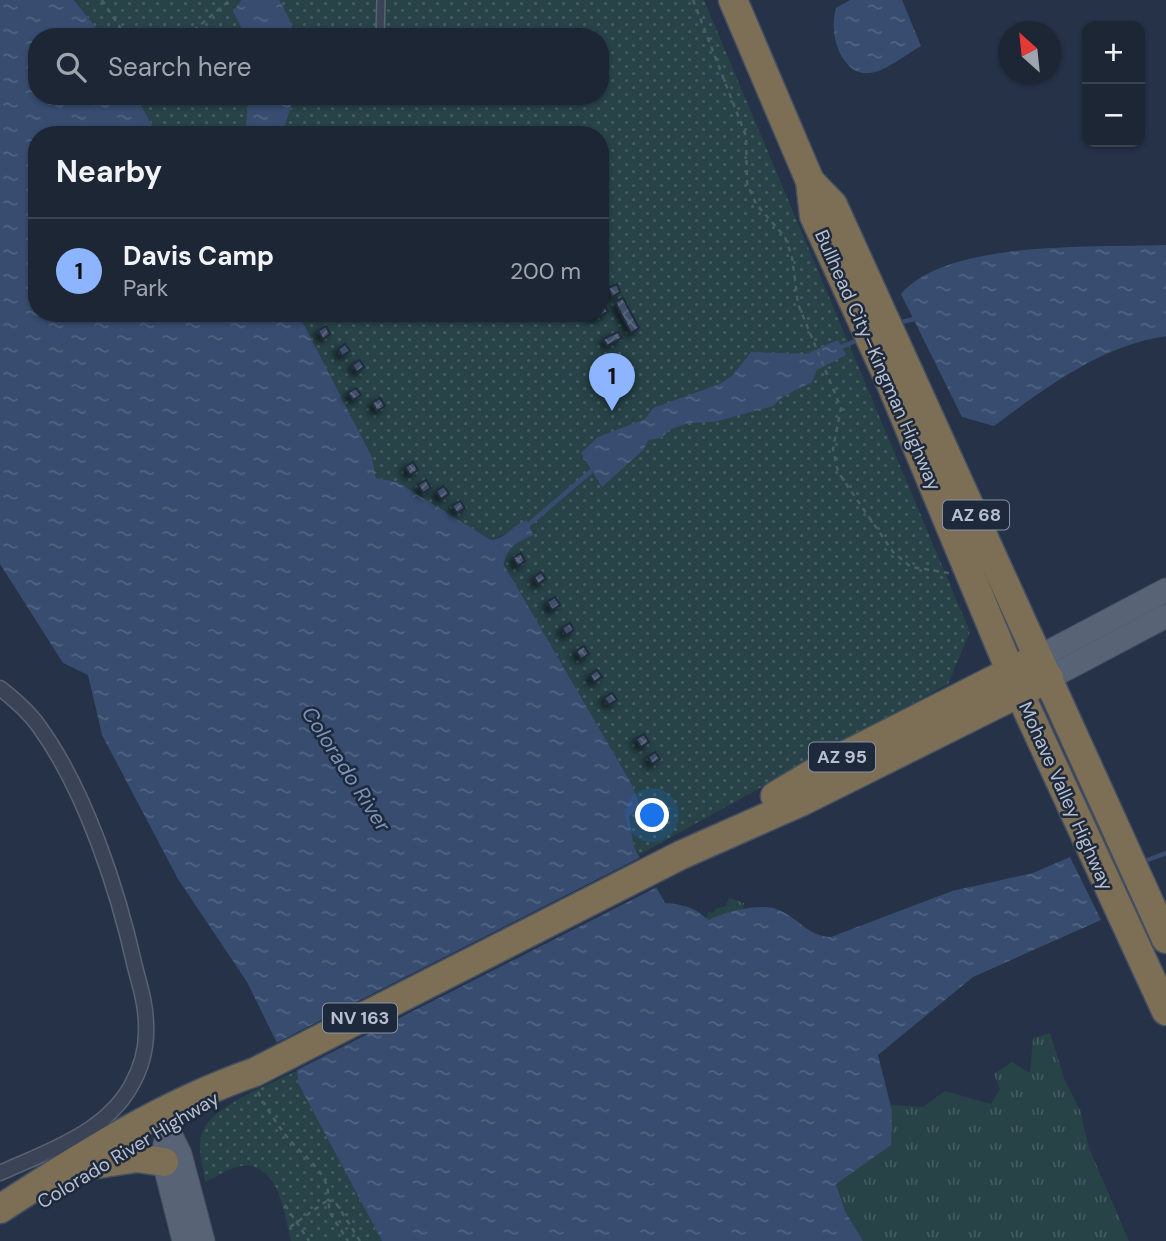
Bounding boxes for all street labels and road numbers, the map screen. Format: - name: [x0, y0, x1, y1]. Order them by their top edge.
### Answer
- street label: Bullhead City–Kingman Highway: [809, 226, 947, 495]
- road number: AZ 68: [943, 500, 1009, 530]
- street label: Mohave Valley Highway: [1013, 698, 1119, 895]
- road number: AZ 95: [809, 742, 875, 772]
- road number: NV 163: [323, 1003, 397, 1032]
- street label: Colorado River Highway: [32, 1085, 224, 1214]

